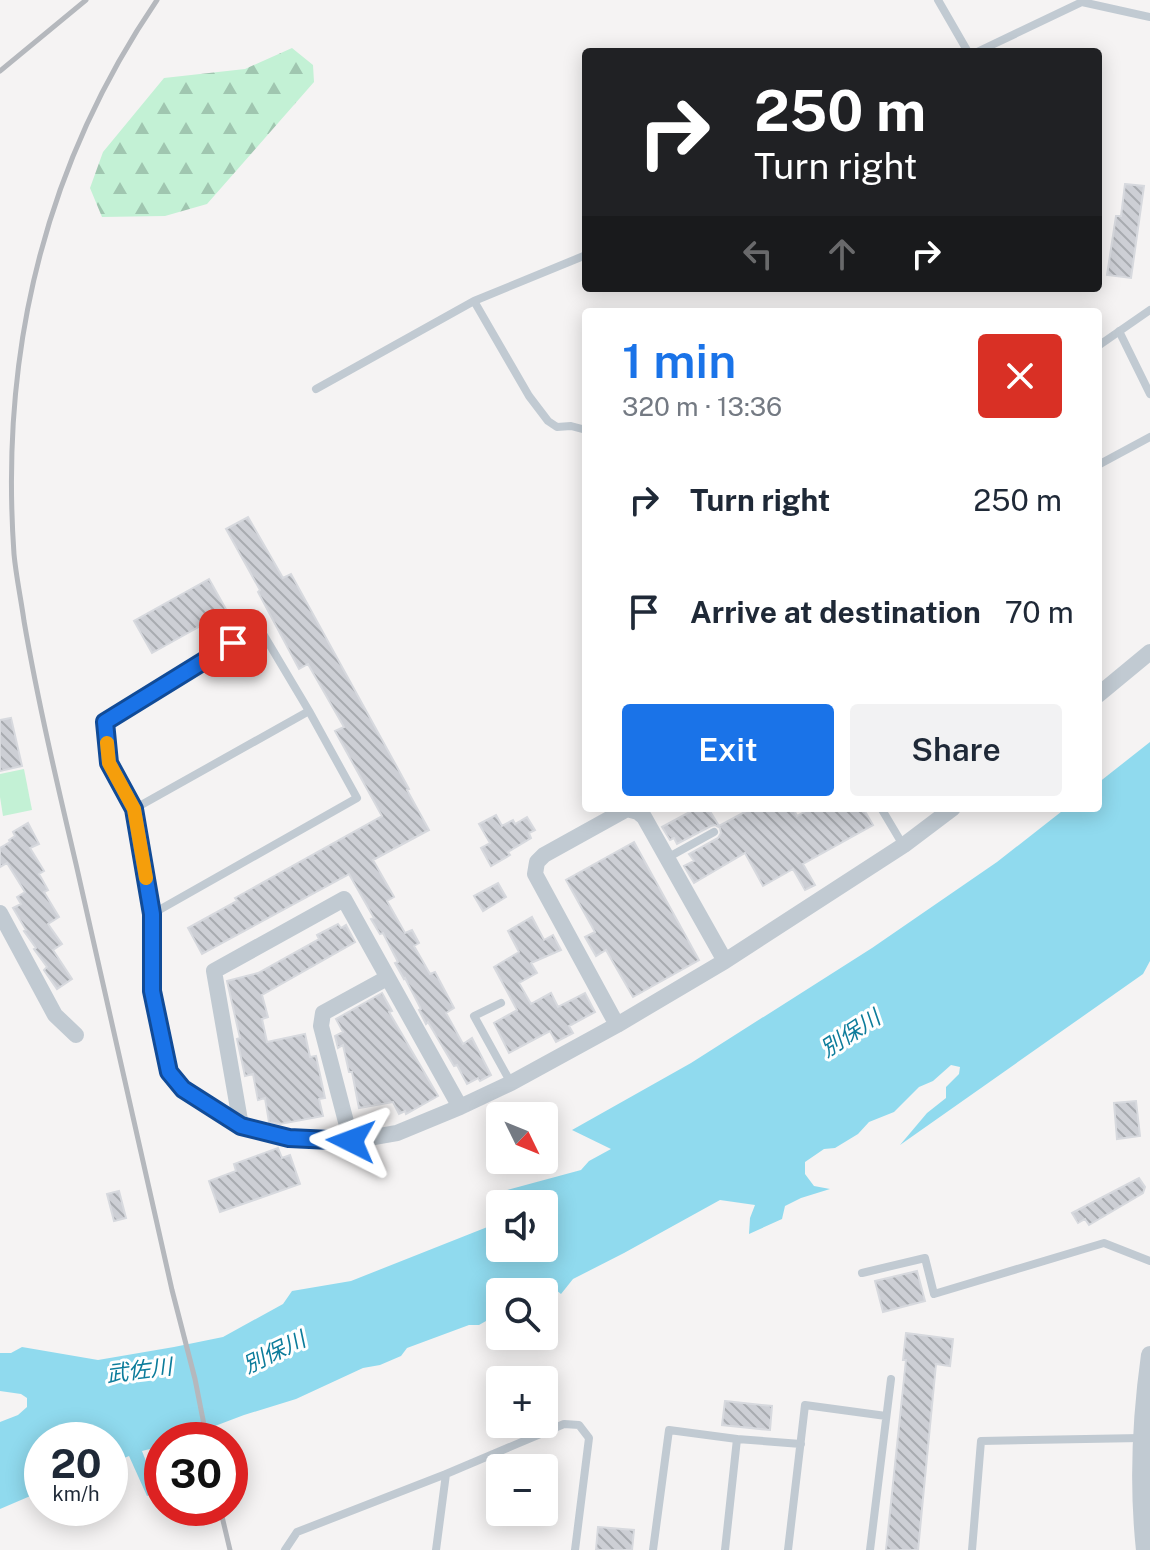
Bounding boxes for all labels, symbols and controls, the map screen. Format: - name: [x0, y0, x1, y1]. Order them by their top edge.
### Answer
- text: 250 m: [754, 78, 926, 144]
- icon: right: [622, 80, 726, 184]
- text: Turn right: [754, 145, 917, 187]
- icon: left: [736, 232, 780, 276]
- icon: ahead: [820, 232, 864, 276]
- icon: right: [904, 232, 948, 276]
- text: 1 min: [622, 332, 736, 389]
- button: close: [978, 334, 1062, 418]
- text: 320 m · 13:36: [622, 391, 782, 422]
- icon: right: [622, 478, 666, 522]
- text: Turn right: [690, 482, 830, 518]
- text: 250 m: [973, 482, 1062, 518]
- icon: arrive: [622, 590, 666, 634]
- text: Arrive at destination: [690, 594, 981, 630]
- text: 70 m: [1005, 594, 1074, 630]
- pin: [199, 609, 267, 677]
- icon: arrive: [211, 621, 255, 665]
- button: Exit: [622, 704, 834, 796]
- button: Share: [850, 704, 1062, 796]
- water label: 別保川: [815, 1003, 886, 1062]
- position arrow: [309, 1099, 393, 1183]
- north arrow: [486, 1102, 558, 1174]
- map controls: [486, 1102, 558, 1526]
- button: sound: [486, 1190, 558, 1262]
- button: search: [486, 1278, 558, 1350]
- water label: 別保川: [239, 1325, 311, 1378]
- water label: 武佐川: [105, 1353, 175, 1387]
- button: +: [486, 1366, 558, 1438]
- speed limit sign: 30: [144, 1422, 248, 1526]
- text: 20: [50, 1440, 102, 1487]
- button: −: [486, 1454, 558, 1526]
- text: km/h: [52, 1482, 100, 1506]

